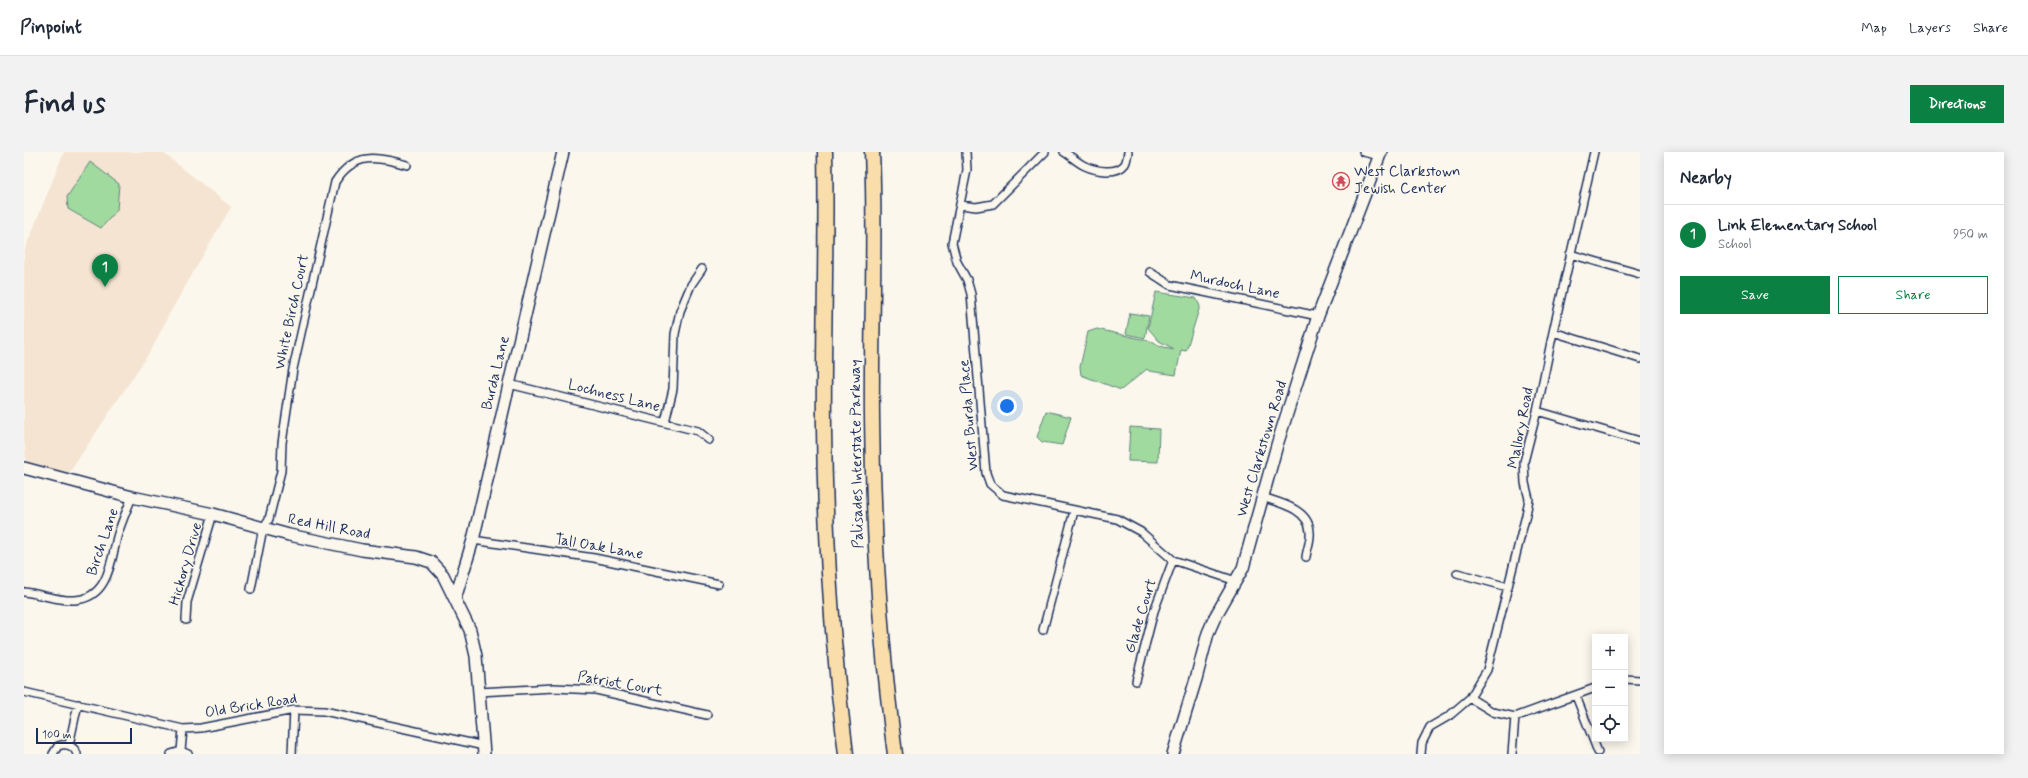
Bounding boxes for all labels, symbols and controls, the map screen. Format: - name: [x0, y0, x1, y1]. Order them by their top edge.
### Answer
- text: Pinpoint: [20, 15, 82, 40]
- text: Map: [1861, 19, 1887, 37]
- text: Layers: [1909, 19, 1951, 37]
- text: Share: [1973, 19, 2008, 37]
- button: Directions: [1910, 85, 2004, 123]
- text: Find us: [24, 86, 105, 123]
- place label: West Clarkstown Jewish Center: [1354, 162, 1461, 199]
- text: Nearby: [1680, 167, 1732, 189]
- temple icon: West Clarkstown Jewish Center: [1331, 171, 1351, 191]
- text: Link Elementary School: [1718, 216, 1877, 236]
- text: 1: [1690, 226, 1696, 243]
- text: 950 m: [1953, 226, 1988, 243]
- text: School: [1718, 236, 1752, 253]
- street label: White Birch Court: [270, 252, 314, 372]
- pin: 1: [92, 254, 118, 287]
- street label: Murdoch Lane: [1188, 266, 1282, 304]
- button: Save: [1680, 276, 1830, 314]
- button: Share: [1838, 276, 1988, 314]
- street label: Burda Lane: [477, 334, 515, 412]
- street label: Palisades Interstate Parkway: [845, 359, 869, 549]
- street label: West Burda Place: [954, 359, 984, 471]
- street label: Lochness Lane: [566, 375, 662, 417]
- street label: West Clarkstown Road: [1232, 378, 1292, 520]
- street label: Mallory Road: [1503, 385, 1539, 470]
- your location: [997, 396, 1017, 416]
- street label: Birch Lane: [82, 505, 124, 578]
- street label: Red Hill Road: [286, 509, 372, 545]
- street label: Hickory Drive: [165, 520, 207, 608]
- street label: Tall Oak Lane: [553, 529, 645, 565]
- street label: Glade Court: [1120, 576, 1162, 656]
- map controls: [1592, 634, 1628, 742]
- button: +: [1592, 634, 1628, 670]
- street label: Patriot Court: [576, 667, 664, 701]
- button: −: [1592, 670, 1628, 706]
- street label: Old Brick Road: [203, 689, 299, 723]
- button: locate: [1592, 706, 1628, 742]
- scale bar: [36, 726, 132, 745]
- text: 100 m: [42, 728, 72, 742]

